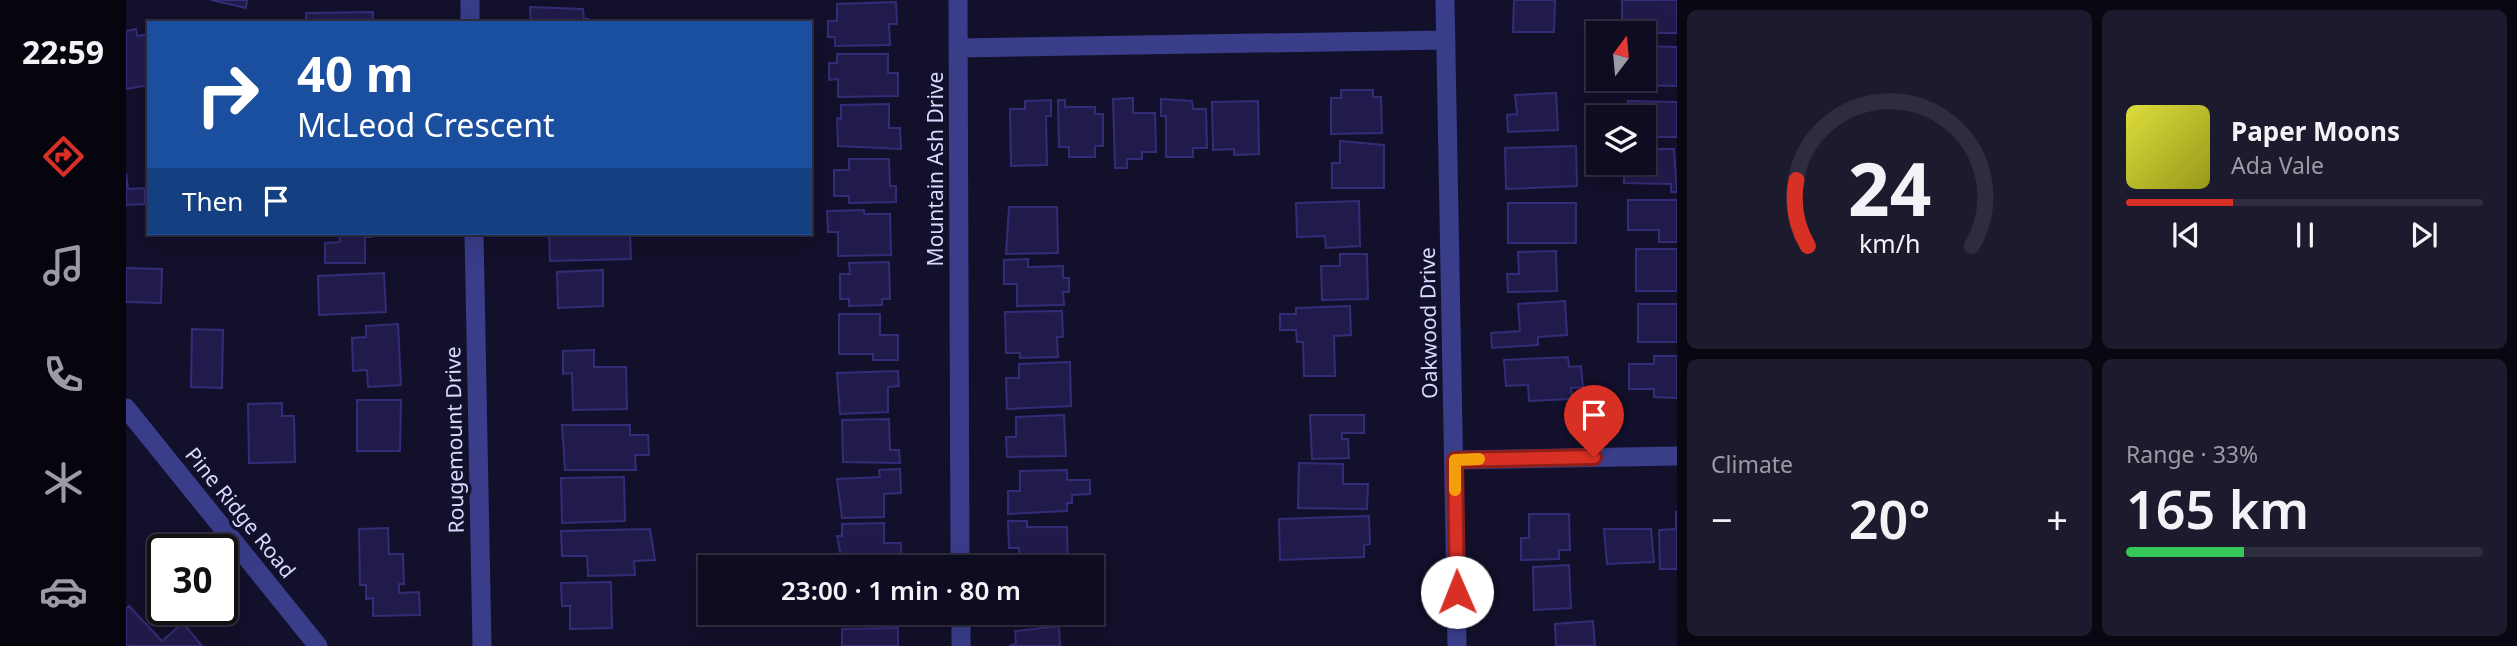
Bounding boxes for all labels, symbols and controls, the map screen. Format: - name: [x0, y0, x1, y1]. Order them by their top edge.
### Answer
- north arrow: [1586, 21, 1656, 91]
- map controls: [1586, 21, 1656, 175]
- text: 22:59: [22, 30, 104, 73]
- text: 40 m: [297, 40, 414, 106]
- icon: right: [182, 49, 273, 140]
- street label: Mountain Ash Drive: [921, 72, 949, 266]
- text: McLeod Crescent: [297, 103, 554, 146]
- button: layers: [1586, 105, 1656, 175]
- text: Paper Moons: [2231, 113, 2400, 149]
- icon: directions: [39, 132, 88, 181]
- text: 24: [1848, 138, 1931, 237]
- text: Ada Vale: [2231, 149, 2324, 181]
- icon: arrive: [257, 182, 295, 220]
- text: Then: [182, 183, 243, 219]
- icon: previous: [2167, 216, 2205, 254]
- icon: pause: [2286, 216, 2324, 254]
- icon: next: [2405, 216, 2443, 254]
- text: km/h: [1859, 226, 1920, 260]
- icon: music: [39, 241, 88, 290]
- street label: Oakwood Drive: [1413, 247, 1443, 399]
- street label: Rougemount Drive: [438, 346, 470, 534]
- icon: phone: [39, 350, 88, 399]
- pin: [1564, 385, 1624, 457]
- icon: arrive: [1575, 396, 1613, 434]
- text: Range · 33%: [2126, 438, 2258, 470]
- street label: Pine Ridge Road: [179, 441, 302, 584]
- text: Climate: [1711, 448, 1793, 480]
- icon: climate: [39, 458, 88, 507]
- text: 165 km: [2126, 473, 2309, 544]
- text: 20°: [1849, 483, 1930, 554]
- text: −: [1711, 493, 1733, 545]
- text: +: [2046, 493, 2068, 545]
- speed limit sign: 30: [147, 534, 238, 625]
- position arrow: [1420, 555, 1494, 629]
- icon: car: [39, 567, 88, 616]
- text: 23:00 · 1 min · 80 m: [781, 572, 1021, 608]

